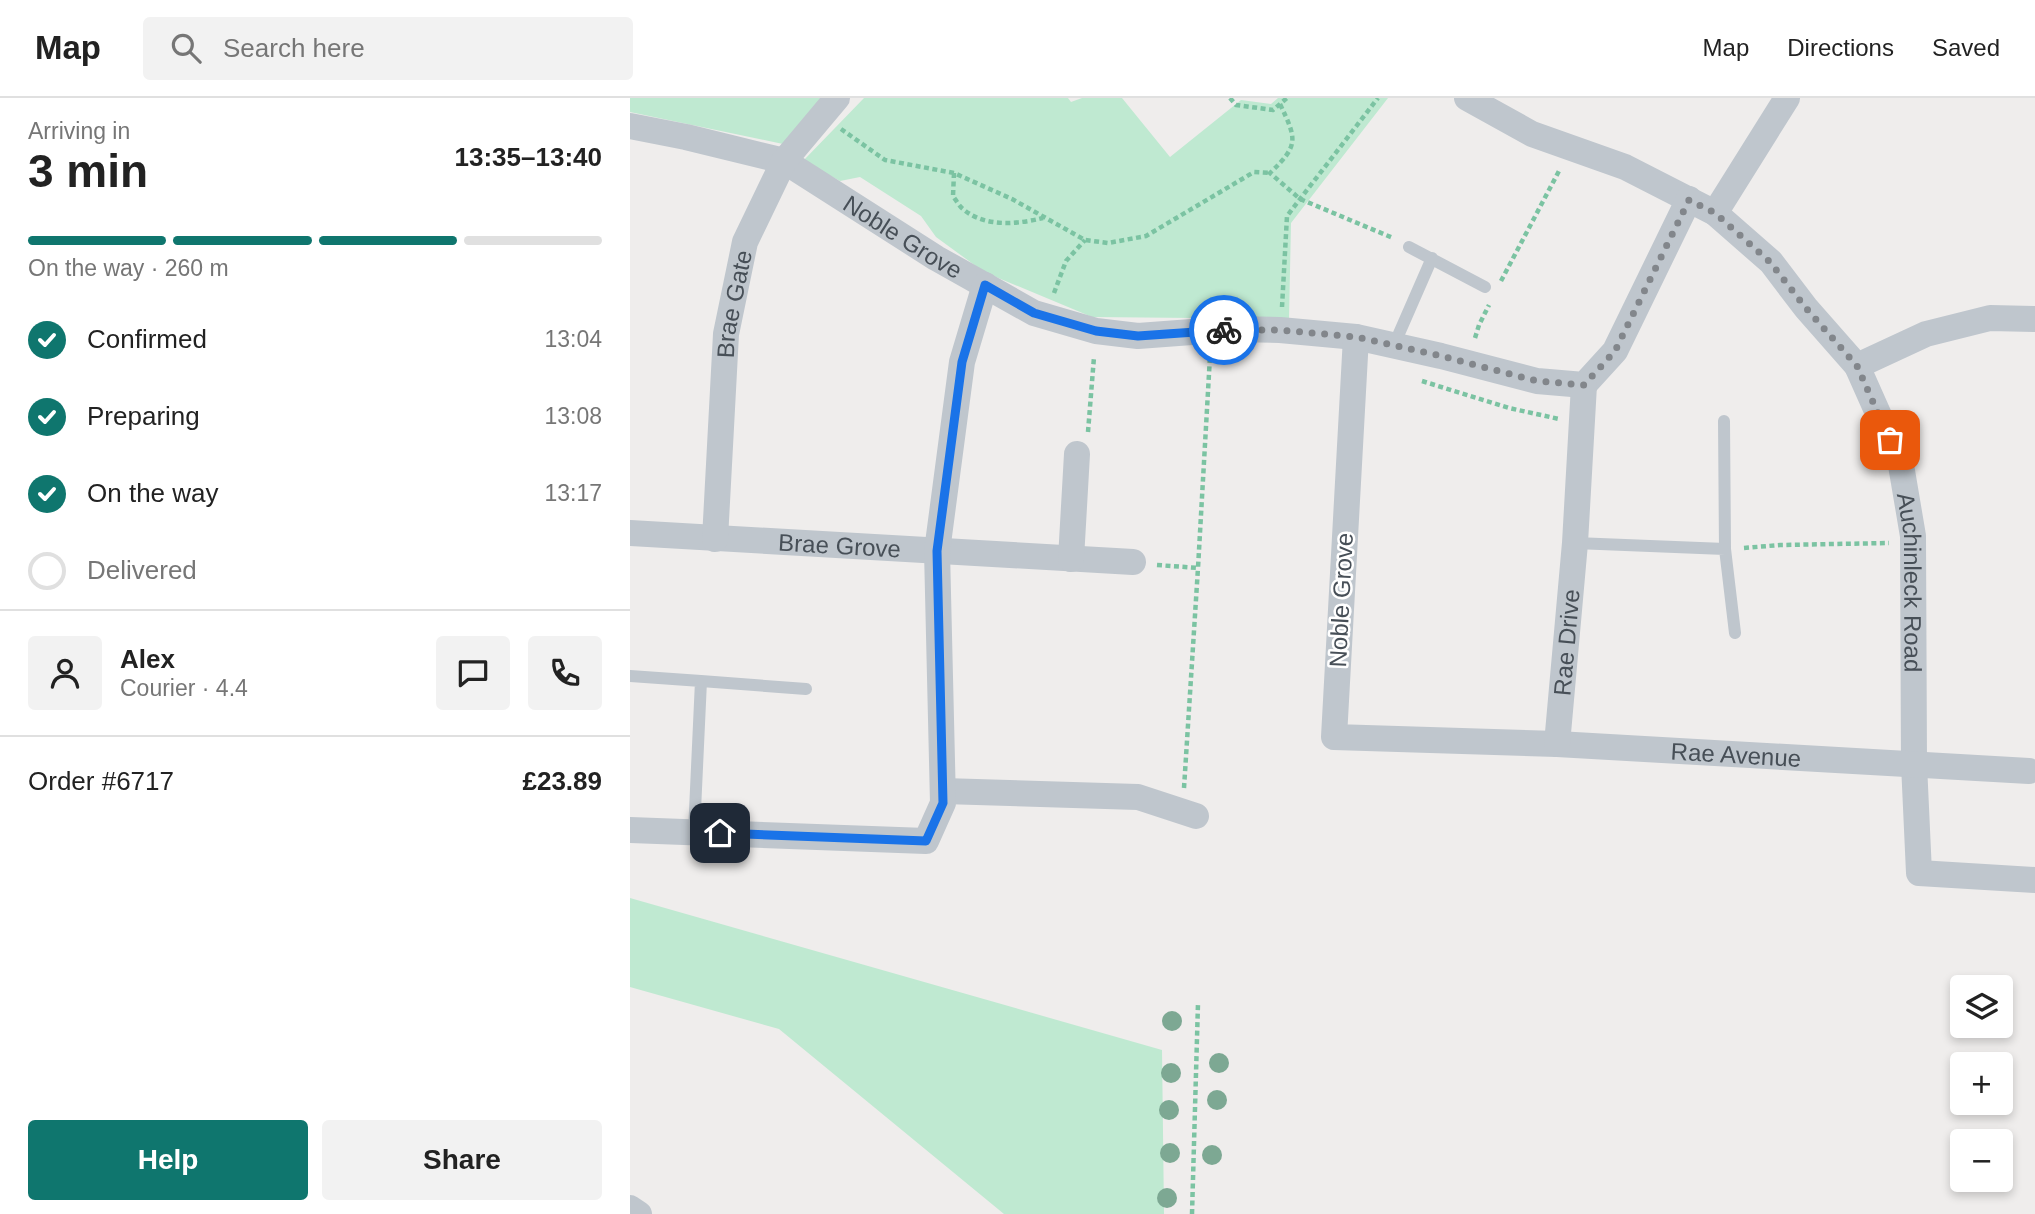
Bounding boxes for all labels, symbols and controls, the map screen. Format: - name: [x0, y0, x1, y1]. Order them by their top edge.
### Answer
- search box: [143, 17, 633, 80]
- text: Map: [35, 29, 101, 66]
- icon: search: [167, 29, 205, 67]
- text: Search here: [223, 33, 365, 63]
- text: Map: [1703, 34, 1749, 61]
- text: Directions: [1787, 34, 1894, 61]
- text: Saved: [1932, 34, 2000, 61]
- text: Arriving in: [28, 118, 130, 144]
- text: 13:35–13:40: [455, 142, 602, 172]
- text: 3 min: [28, 145, 148, 197]
- street label: Noble Grove: [839, 189, 967, 284]
- street label: Brae Gate: [711, 248, 757, 359]
- text: On the way · 260 m: [28, 255, 229, 281]
- courier: [1189, 295, 1259, 365]
- icon: bike: [1205, 311, 1243, 349]
- icon: check: [28, 321, 66, 359]
- text: Confirmed: [87, 324, 207, 354]
- text: 13:04: [544, 326, 602, 352]
- icon: check: [28, 398, 66, 436]
- text: Preparing: [87, 401, 200, 431]
- text: 13:08: [544, 403, 602, 429]
- pin: [1860, 410, 1920, 470]
- icon: bag: [1871, 421, 1909, 459]
- icon: check: [28, 475, 66, 513]
- text: On the way: [87, 478, 219, 508]
- text: 13:17: [544, 480, 602, 506]
- street label: Auchinleck Road: [1892, 490, 1927, 672]
- street label: Brae Grove: [778, 528, 902, 562]
- street label: Noble Grove: [1324, 532, 1358, 668]
- text: Delivered: [87, 555, 197, 585]
- street label: Rae Drive: [1548, 588, 1584, 697]
- button: person: [28, 636, 102, 710]
- button: chat: [436, 636, 510, 710]
- button: phone: [528, 636, 602, 710]
- text: Alex: [120, 644, 175, 674]
- text: Courier · 4.4: [120, 675, 248, 701]
- street label: Rae Avenue: [1670, 737, 1802, 771]
- text: Order #6717: [28, 766, 174, 796]
- text: £23.89: [522, 766, 602, 796]
- pin: [690, 803, 750, 863]
- icon: home: [701, 814, 739, 852]
- map controls: [1950, 975, 2013, 1192]
- button: layers: [1950, 975, 2013, 1038]
- button: +: [1950, 1052, 2013, 1115]
- button: Help: [28, 1120, 308, 1200]
- button: Share: [322, 1120, 602, 1200]
- button: −: [1950, 1129, 2013, 1192]

